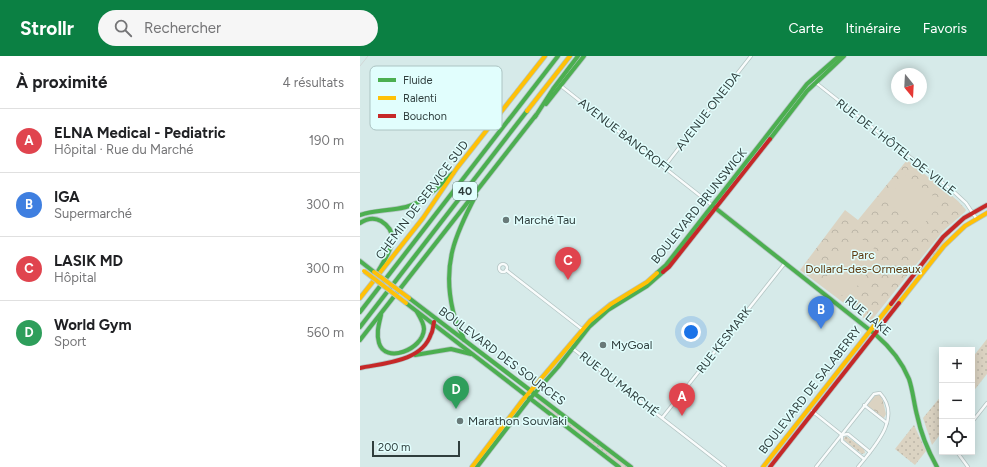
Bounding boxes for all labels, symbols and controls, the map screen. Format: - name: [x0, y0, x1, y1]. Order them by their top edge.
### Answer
- search box: [98, 10, 378, 46]
- text: Strollr: [20, 17, 74, 40]
- icon: search: [112, 17, 134, 39]
- text: Rechercher: [144, 19, 221, 37]
- text: Carte: [789, 20, 823, 37]
- text: Itinéraire: [845, 20, 901, 37]
- text: Favoris: [923, 20, 967, 37]
- legend: [370, 66, 502, 130]
- north arrow: [891, 68, 927, 104]
- street label: AVENUE ONEIDA: [673, 69, 743, 153]
- text: À proximité: [16, 72, 107, 92]
- text: Fluide: [403, 74, 433, 87]
- text: 4 résultats: [283, 75, 344, 90]
- text: Ralenti: [403, 92, 437, 105]
- street label: AVENUE BANCROFT: [576, 95, 675, 177]
- street label: RUE DE L'HÔTEL-DE-VILLE: [833, 96, 959, 198]
- text: Bouchon: [403, 110, 447, 123]
- text: ELNA Medical - Pediatric: [54, 124, 226, 142]
- text: A: [24, 133, 34, 148]
- text: 190 m: [309, 133, 344, 148]
- street label: CHEMIN DE SERVICE SUD: [373, 138, 471, 262]
- text: Hôpital · Rue du Marché: [54, 142, 193, 157]
- street label: BOULEVARD BRUNSWICK: [648, 145, 750, 266]
- road number: 40: [453, 182, 477, 200]
- text: IGA: [54, 188, 80, 206]
- text: B: [25, 197, 33, 212]
- text: 300 m: [306, 197, 344, 212]
- text: Supermarché: [54, 206, 132, 221]
- place label: Marché Tau: [514, 213, 576, 227]
- marker: Marché Tau: [501, 215, 511, 225]
- pin: C: [555, 247, 581, 280]
- park label: Parc Dollard-des-Ormeaux: [805, 248, 921, 276]
- text: LASIK MD: [54, 252, 123, 270]
- text: C: [24, 261, 34, 276]
- text: 300 m: [306, 261, 344, 276]
- text: Hôpital: [54, 270, 96, 285]
- street label: RUE LAKE: [842, 293, 894, 339]
- pin: B: [808, 296, 834, 329]
- street label: RUE KESMARK: [694, 303, 755, 376]
- street label: BOULEVARD DES SOURCES: [436, 304, 568, 408]
- text: World Gym: [54, 316, 132, 334]
- your location: [681, 322, 701, 342]
- street label: BOULEVARD DE SALABERRY: [756, 323, 865, 457]
- text: D: [24, 325, 34, 340]
- text: 560 m: [307, 325, 344, 340]
- text: Sport: [54, 334, 87, 349]
- place label: MyGoal: [611, 338, 652, 352]
- marker: MyGoal: [598, 340, 608, 350]
- map controls: [939, 347, 975, 455]
- button: +: [939, 347, 975, 383]
- street label: RUE DU MARCHÉ: [577, 349, 661, 419]
- pin: D: [443, 376, 469, 409]
- pin: A: [669, 383, 695, 416]
- button: −: [939, 383, 975, 419]
- place label: Marathon Souvlaki: [468, 414, 567, 428]
- marker: Marathon Souvlaki: [455, 416, 465, 426]
- button: locate: [939, 419, 975, 455]
- scale bar: [372, 439, 460, 458]
- text: 200 m: [378, 441, 410, 454]

